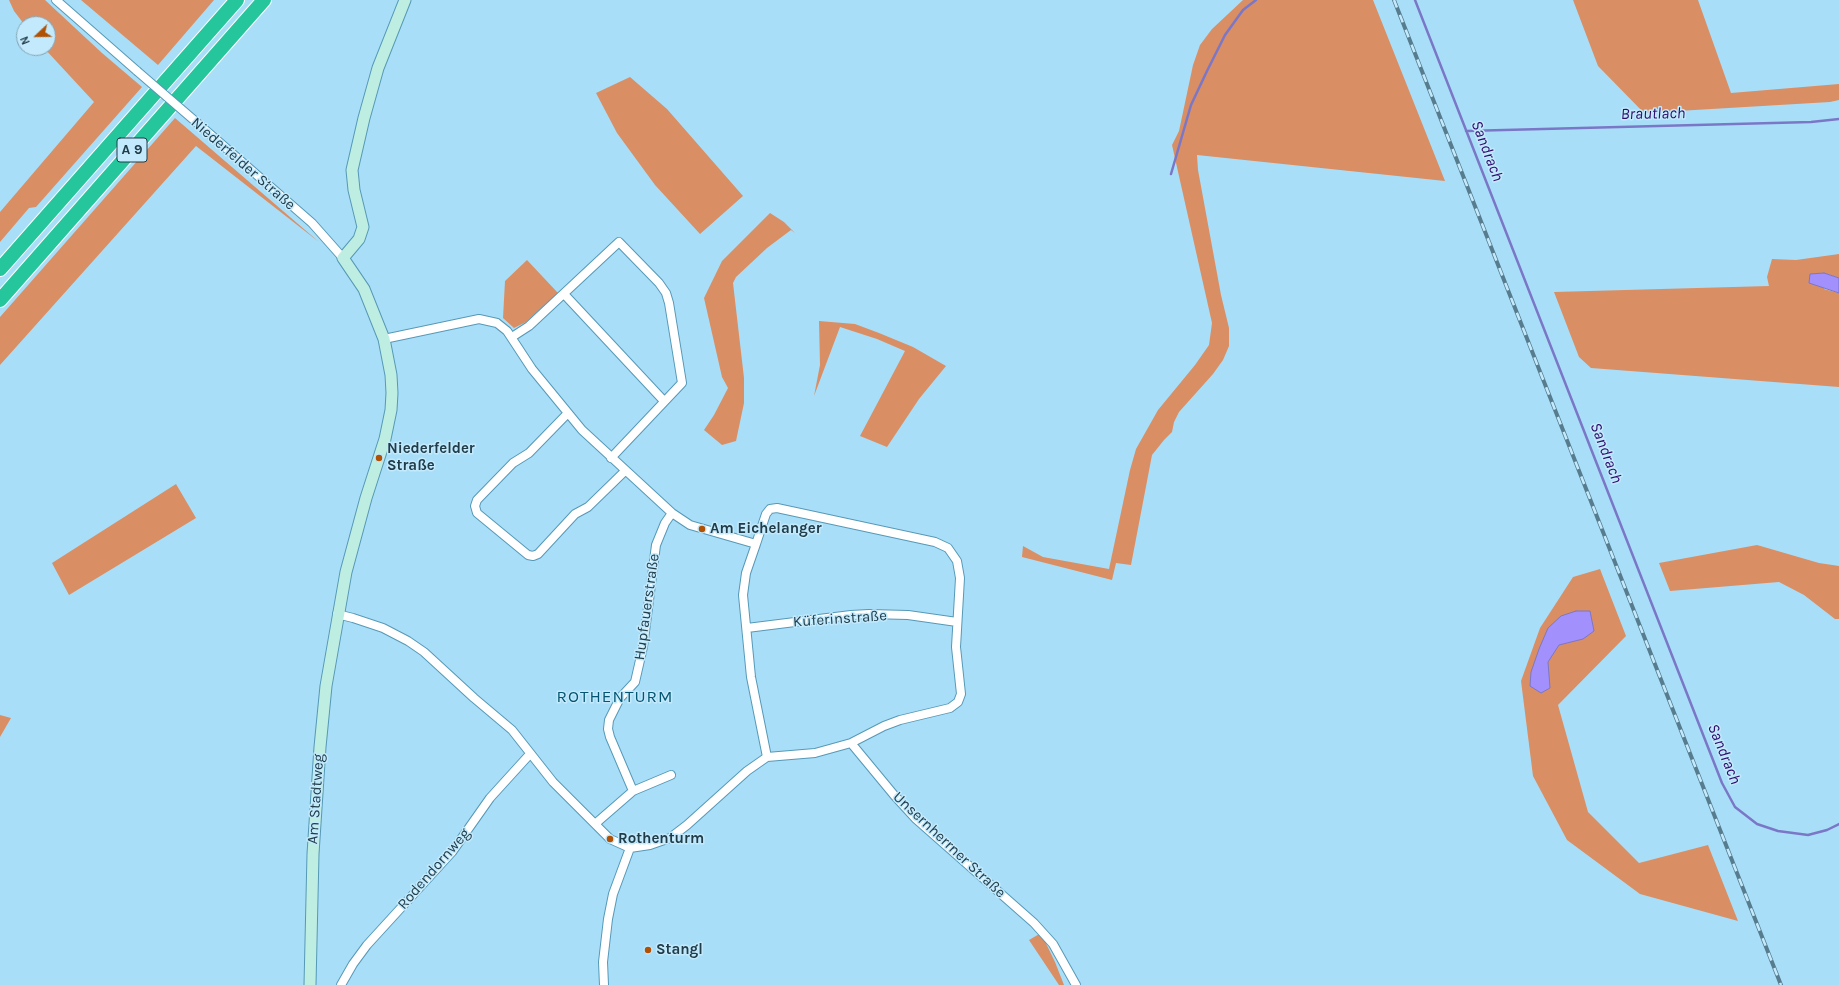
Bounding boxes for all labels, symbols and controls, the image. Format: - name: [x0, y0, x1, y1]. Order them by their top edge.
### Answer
- north arrow: [16, 16, 56, 56]
- text: N: [18, 34, 33, 46]
- water label: Brautlach: [1620, 104, 1686, 124]
- street label: Niederfelder Straße: [187, 114, 299, 214]
- water label: Sandrach: [1467, 118, 1507, 184]
- road number: A 9: [117, 138, 147, 162]
- water label: Sandrach: [1586, 420, 1626, 486]
- place label: Niederfelder Straße: [387, 440, 475, 475]
- marker: Niederfelder Straße: [374, 453, 384, 463]
- place label: Am Eichelanger: [710, 520, 822, 538]
- marker: Am Eichelanger: [697, 524, 707, 534]
- street label: Hupfauerstraße: [631, 552, 663, 662]
- street label: Küferinstraße: [792, 607, 888, 631]
- district label: ROTHENTURM: [557, 687, 673, 707]
- water label: Sandrach: [1703, 721, 1745, 787]
- street label: Am Stadtweg: [304, 753, 328, 845]
- street label: Unsernherrner Straße: [889, 788, 1009, 902]
- street label: Rodendornweg: [394, 825, 474, 913]
- place label: Rothenturm: [618, 830, 704, 848]
- marker: Rothenturm: [605, 834, 615, 844]
- place label: Stangl: [656, 941, 703, 959]
- marker: Stangl: [643, 945, 653, 955]

